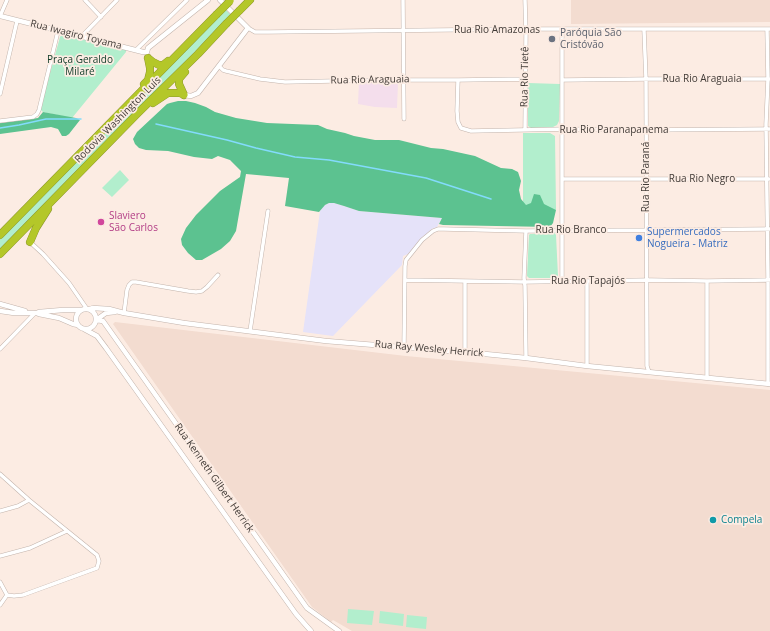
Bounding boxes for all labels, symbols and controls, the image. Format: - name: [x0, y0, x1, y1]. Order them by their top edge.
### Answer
- street label: Rua Iwagiro Toyama: [29, 18, 123, 52]
- street label: Rua Rio Amazonas: [454, 24, 540, 36]
- place label: Paróquia São Cristóvão: [560, 27, 622, 50]
- marker: Paróquia São Cristóvão: [547, 34, 557, 44]
- street label: Rua Rio Tietê: [518, 47, 532, 107]
- park label: Praça Geraldo Milaré: [47, 54, 113, 78]
- street label: Rua Rio Araguaia: [330, 73, 410, 87]
- street label: Rua Rio Araguaia: [663, 73, 741, 85]
- street label: Rodovia Washington Luís: [72, 74, 164, 166]
- street label: Rua Rio Paranapanema: [560, 124, 668, 136]
- street label: Rua Rio Paraná: [640, 142, 652, 212]
- street label: Rua Rio Negro: [669, 173, 735, 185]
- place label: Slaviero São Carlos: [109, 210, 158, 234]
- marker: Slaviero São Carlos: [96, 217, 106, 227]
- street label: Rua Rio Branco: [536, 224, 606, 236]
- place label: Supermercados Nogueira - Matriz: [647, 226, 728, 250]
- marker: Supermercados Nogueira - Matriz: [634, 233, 644, 243]
- street label: Rua Rio Tapajós: [551, 275, 625, 287]
- street label: Rua Ray Wesley Herrick: [374, 338, 484, 360]
- street label: Rua Kenneth Gilbert Herrick: [172, 421, 256, 535]
- place label: Compela: [721, 514, 762, 526]
- marker: Compela: [708, 515, 718, 525]

